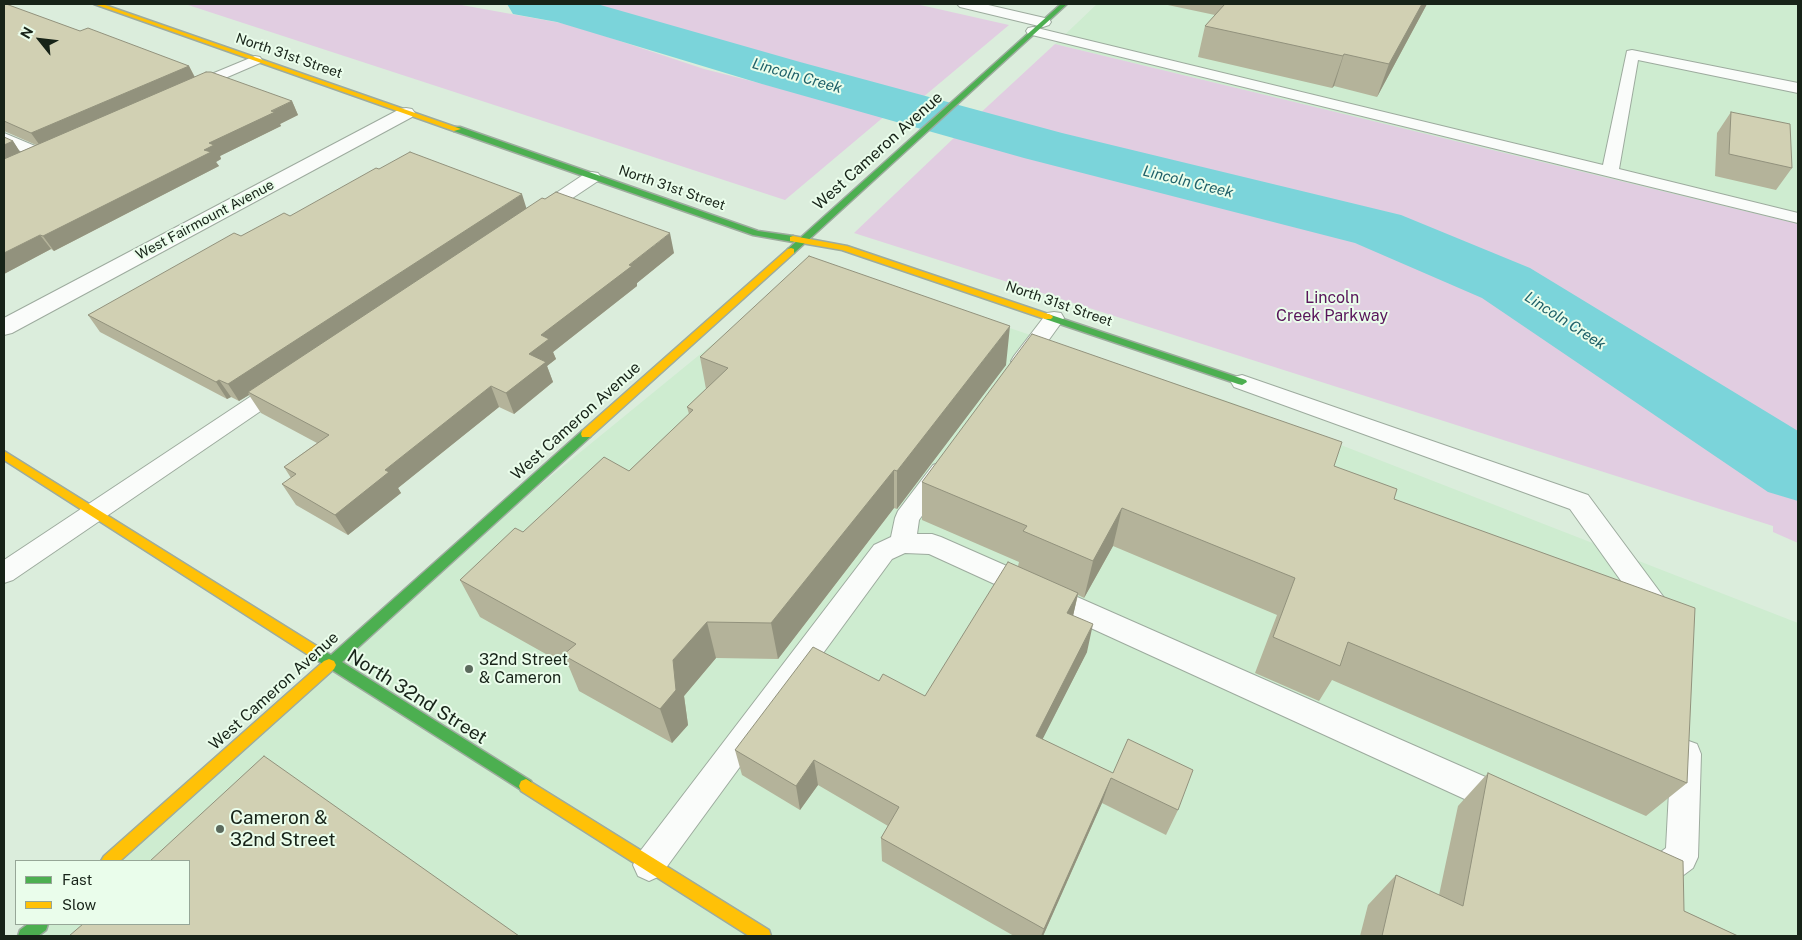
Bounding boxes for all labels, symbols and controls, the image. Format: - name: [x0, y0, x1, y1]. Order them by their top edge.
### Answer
- north arrow: [15, 15, 65, 65]
- text: N: [17, 24, 37, 41]
- street label: North 31st Street: [233, 30, 345, 82]
- water label: Lincoln Creek: [750, 55, 844, 97]
- street label: West Cameron Avenue: [809, 88, 947, 214]
- street label: North 31st Street: [616, 162, 728, 214]
- water label: Lincoln Creek: [1141, 162, 1235, 202]
- street label: West Fairmount Avenue: [133, 176, 277, 264]
- street label: North 31st Street: [1003, 278, 1115, 330]
- park label: Lincoln Creek Parkway: [1276, 288, 1388, 326]
- water label: Lincoln Creek: [1521, 288, 1609, 354]
- street label: West Cameron Avenue: [507, 358, 645, 484]
- street label: West Cameron Avenue: [205, 628, 343, 754]
- street label: North 32nd Street: [343, 645, 491, 749]
- place label: 32nd Street & Cameron: [479, 650, 568, 688]
- marker: 32nd Street & Cameron: [463, 663, 475, 675]
- place label: Cameron & 32nd Street: [230, 807, 336, 851]
- marker: Cameron & 32nd Street: [214, 823, 226, 835]
- legend: [15, 860, 190, 925]
- text: Fast: [62, 871, 92, 888]
- text: Slow: [62, 896, 96, 913]

